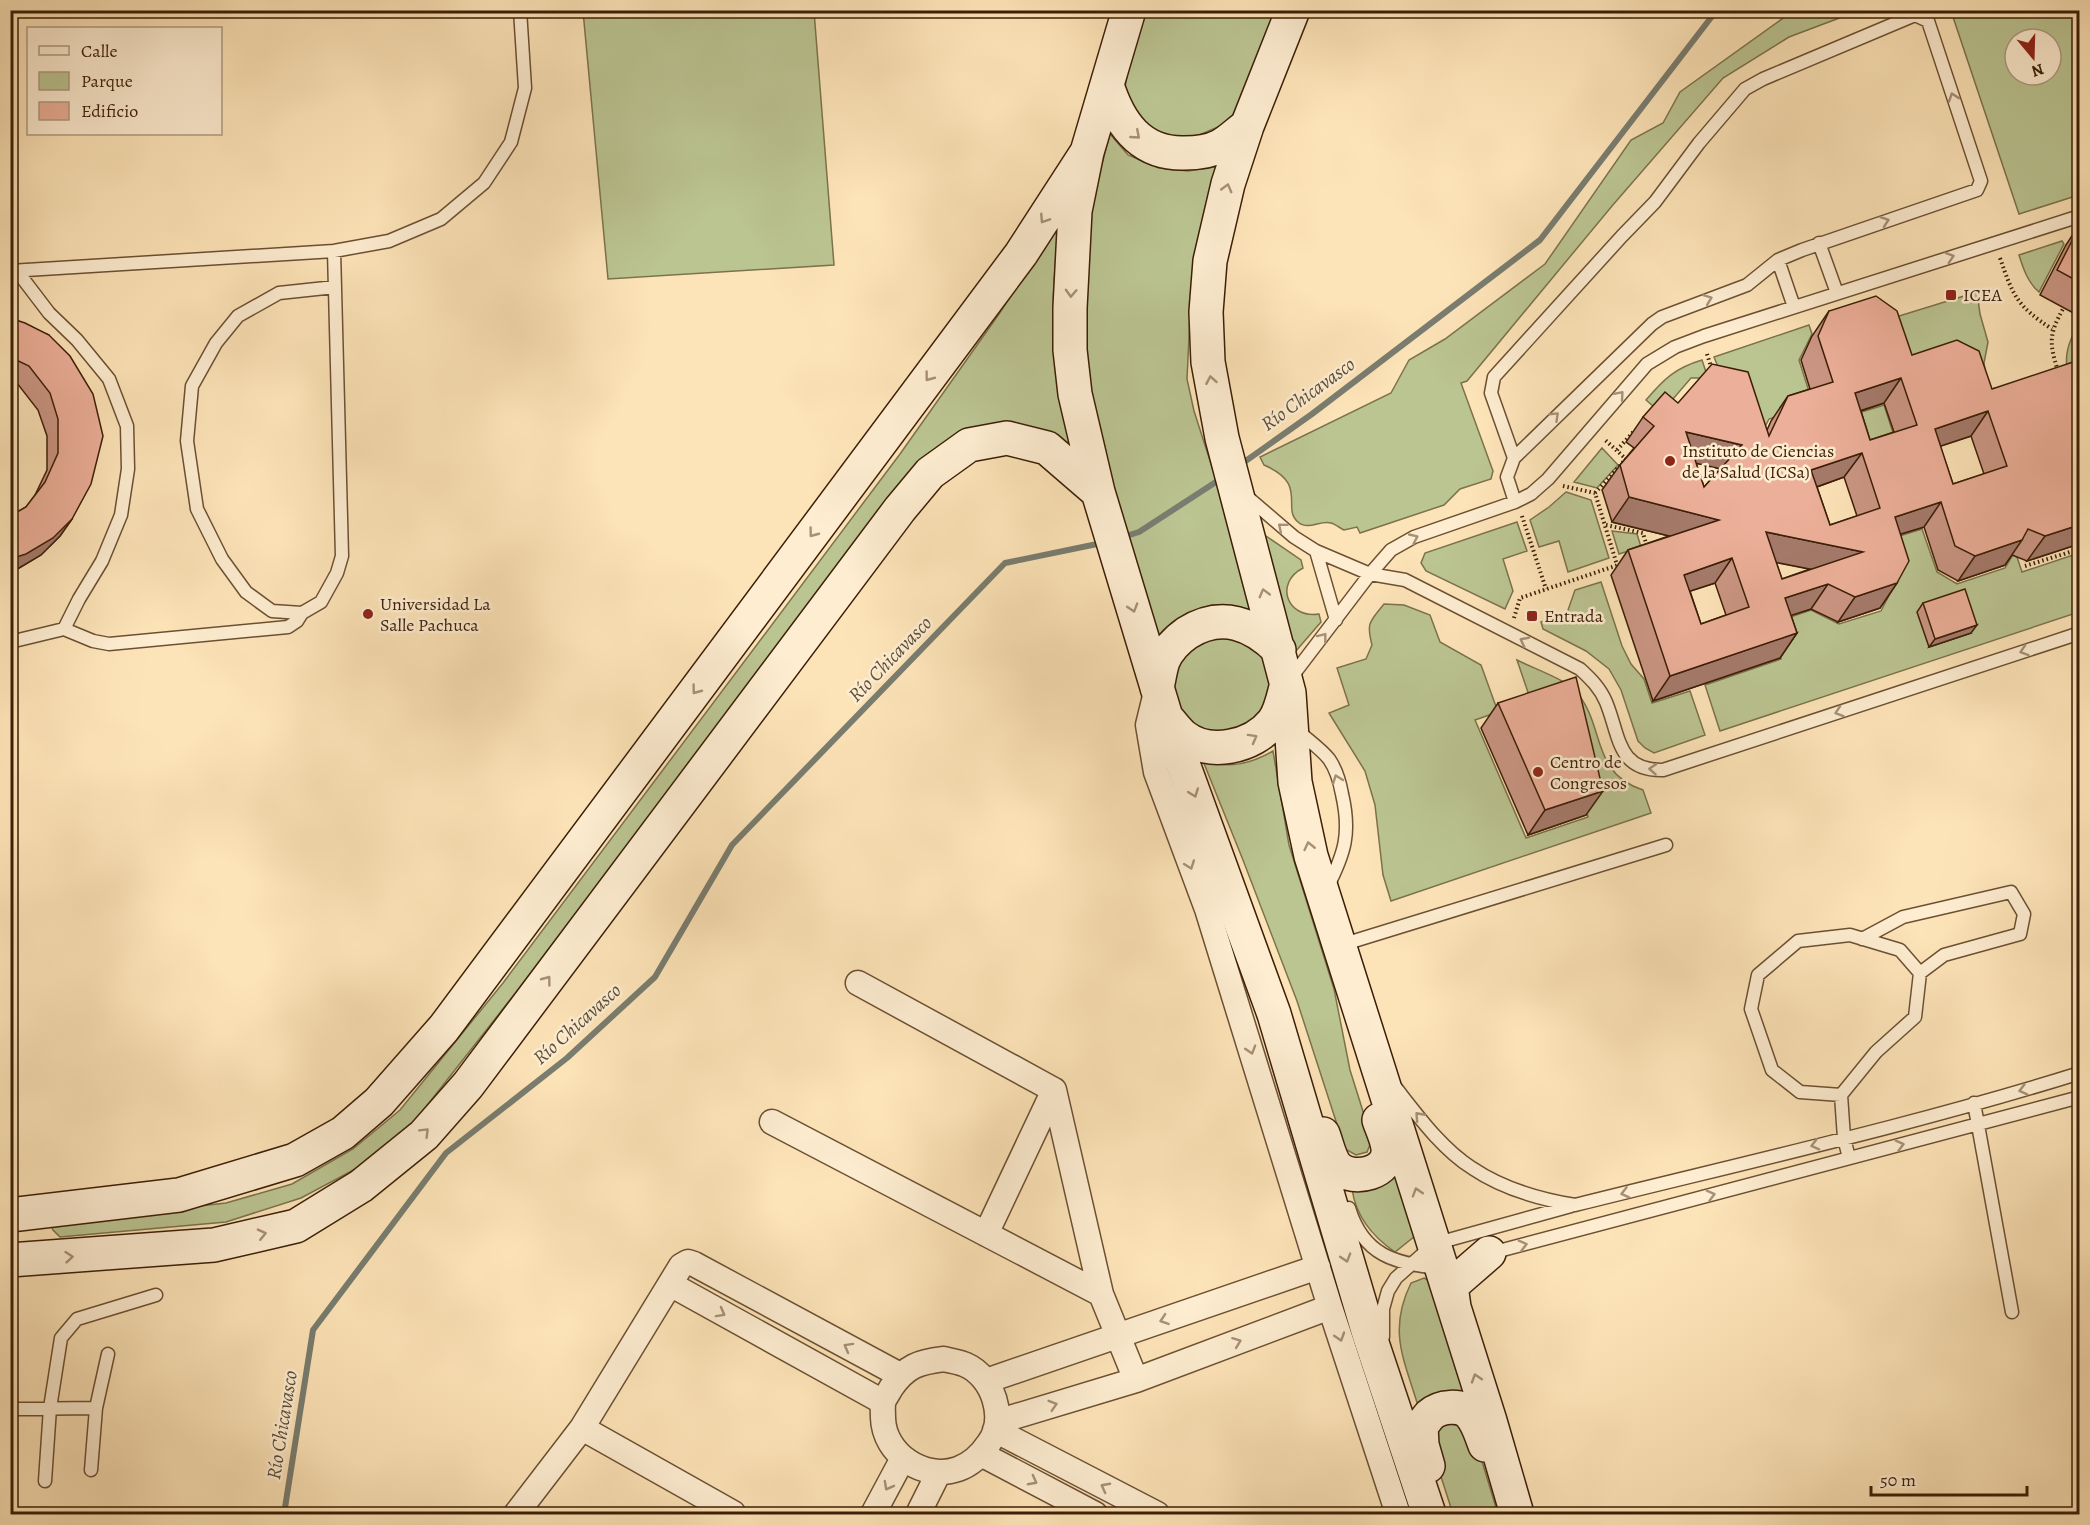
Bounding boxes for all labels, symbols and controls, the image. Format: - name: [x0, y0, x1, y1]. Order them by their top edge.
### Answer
- legend: [27, 27, 222, 135]
- north arrow: [2003, 27, 2063, 87]
- text: Calle: [81, 39, 118, 63]
- text: N: [2028, 58, 2047, 83]
- text: Parque: [81, 69, 133, 93]
- one-way arrow: [1948, 92, 1961, 103]
- text: Edificio: [81, 99, 138, 123]
- one-way arrow: [1129, 128, 1139, 139]
- one-way arrow: [1220, 183, 1233, 193]
- one-way arrow: [1040, 212, 1051, 223]
- one-way arrow: [1879, 215, 1890, 228]
- one-way arrow: [1944, 252, 1955, 265]
- place label: ICEA: [1963, 283, 2002, 307]
- one-way arrow: [1064, 288, 1077, 297]
- marker: ICEA: [1944, 288, 1958, 302]
- one-way arrow: [1702, 294, 1713, 307]
- water label: Río Chicavasco: [1256, 351, 1360, 437]
- one-way arrow: [926, 370, 937, 381]
- one-way arrow: [1205, 376, 1217, 385]
- one-way arrow: [1613, 391, 1624, 402]
- one-way arrow: [1548, 413, 1559, 424]
- place label: Instituto de Ciencias de la Salud (ICSa): [1682, 439, 1834, 484]
- marker: Instituto de Ciencias de la Salud (ICSa): [1663, 454, 1677, 468]
- one-way arrow: [1278, 523, 1289, 534]
- one-way arrow: [809, 527, 820, 538]
- one-way arrow: [1408, 533, 1419, 545]
- one-way arrow: [1259, 588, 1271, 598]
- place label: Universidad La Salle Pachuca: [380, 592, 491, 637]
- one-way arrow: [1126, 602, 1138, 613]
- place label: Entrada: [1544, 604, 1604, 628]
- marker: Universidad La Salle Pachuca: [361, 607, 375, 621]
- marker: Entrada: [1525, 609, 1539, 623]
- water label: Río Chicavasco: [842, 610, 938, 708]
- one-way arrow: [1315, 633, 1326, 644]
- one-way arrow: [1519, 636, 1530, 648]
- one-way arrow: [2019, 644, 2030, 657]
- one-way arrow: [692, 683, 703, 694]
- one-way arrow: [1834, 705, 1845, 718]
- one-way arrow: [1247, 733, 1257, 745]
- place label: Centro de Congresos: [1550, 750, 1627, 795]
- one-way arrow: [1648, 763, 1657, 776]
- marker: Centro de Congresos: [1531, 765, 1545, 779]
- one-way arrow: [1332, 774, 1345, 784]
- one-way arrow: [1187, 787, 1199, 798]
- one-way arrow: [1303, 841, 1316, 851]
- one-way arrow: [1183, 859, 1196, 870]
- one-way arrow: [540, 976, 551, 987]
- water label: Río Chicavasco: [527, 977, 627, 1071]
- one-way arrow: [1244, 1044, 1256, 1055]
- one-way arrow: [2019, 1083, 2029, 1096]
- one-way arrow: [1415, 1112, 1426, 1123]
- one-way arrow: [418, 1129, 429, 1140]
- one-way arrow: [1810, 1138, 1820, 1151]
- one-way arrow: [1895, 1139, 1905, 1152]
- one-way arrow: [1621, 1185, 1631, 1198]
- one-way arrow: [1412, 1187, 1424, 1198]
- one-way arrow: [1706, 1189, 1716, 1202]
- one-way arrow: [257, 1228, 267, 1241]
- one-way arrow: [1518, 1239, 1528, 1252]
- one-way arrow: [64, 1251, 73, 1264]
- one-way arrow: [1339, 1252, 1351, 1263]
- one-way arrow: [715, 1306, 725, 1317]
- one-way arrow: [1159, 1313, 1170, 1326]
- one-way arrow: [1333, 1331, 1345, 1342]
- one-way arrow: [1231, 1336, 1242, 1349]
- one-way arrow: [844, 1343, 854, 1354]
- water label: Río Chicavasco: [260, 1369, 304, 1481]
- one-way arrow: [1471, 1373, 1483, 1384]
- one-way arrow: [1047, 1400, 1058, 1412]
- scale bar: [1871, 1459, 2027, 1497]
- text: 50 m: [1880, 1468, 1916, 1492]
- one-way arrow: [1027, 1474, 1037, 1485]
- one-way arrow: [884, 1480, 895, 1491]
- one-way arrow: [1101, 1483, 1111, 1494]

